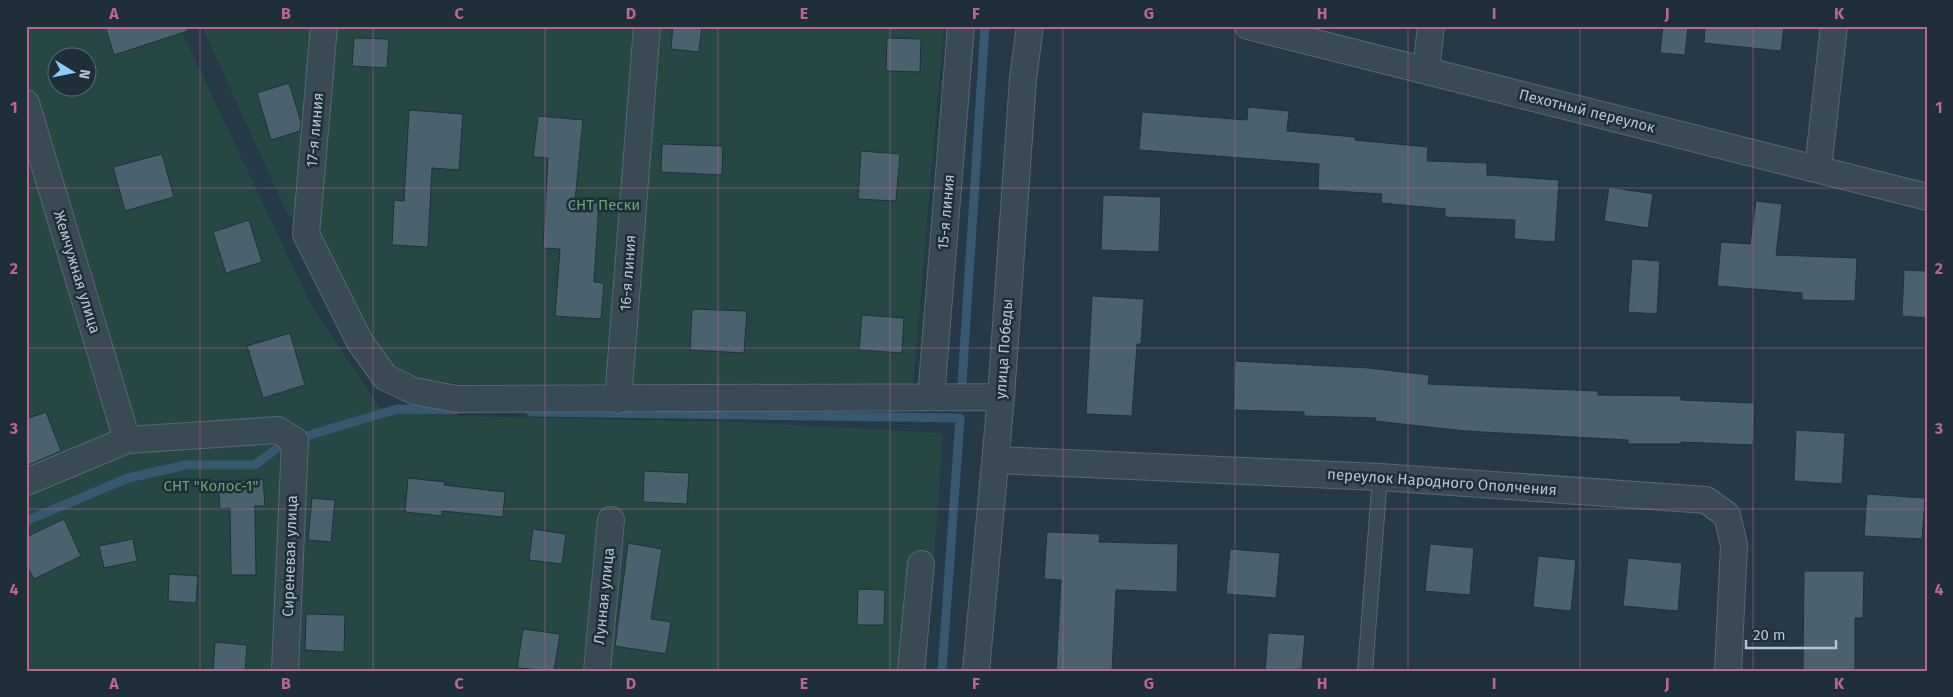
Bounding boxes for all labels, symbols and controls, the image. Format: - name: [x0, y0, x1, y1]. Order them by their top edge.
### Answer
- text: A: [108, 4, 119, 23]
- text: B: [281, 4, 291, 23]
- text: C: [454, 4, 464, 23]
- text: D: [626, 4, 636, 23]
- text: E: [800, 4, 808, 23]
- text: F: [972, 4, 980, 23]
- text: G: [1144, 4, 1154, 23]
- text: H: [1317, 4, 1327, 23]
- text: I: [1492, 4, 1496, 23]
- text: J: [1663, 4, 1670, 23]
- text: K: [1834, 4, 1845, 23]
- north arrow: [48, 48, 98, 98]
- text: N: [75, 68, 93, 80]
- street label: Пехотный переулок: [1517, 85, 1657, 137]
- street label: 17-я линия: [303, 92, 327, 168]
- text: 1: [10, 98, 18, 117]
- text: 1: [1935, 98, 1943, 117]
- street label: 15-я линия: [934, 173, 958, 251]
- park label: СНТ Пески: [568, 196, 640, 214]
- street label: Жемчужная улица: [50, 208, 104, 336]
- street label: 16-я линия: [616, 234, 640, 312]
- text: 2: [10, 259, 18, 278]
- text: 2: [1935, 259, 1943, 278]
- street label: улица Победы: [992, 298, 1016, 400]
- text: 3: [9, 419, 18, 438]
- text: 3: [1934, 419, 1943, 438]
- street label: переулок Народного Ополчения: [1327, 465, 1557, 499]
- park label: СНТ "Колос-1": [164, 477, 258, 495]
- street label: Сиреневая улица: [279, 495, 301, 617]
- street label: Лунная улица: [590, 547, 618, 645]
- text: 4: [9, 580, 19, 599]
- text: 4: [1934, 580, 1944, 599]
- scale bar: [1746, 617, 1836, 649]
- text: 20 m: [1753, 626, 1786, 644]
- text: A: [108, 674, 119, 693]
- text: B: [281, 674, 291, 693]
- text: C: [454, 674, 464, 693]
- text: D: [626, 674, 636, 693]
- text: E: [800, 674, 808, 693]
- text: F: [972, 674, 980, 693]
- text: G: [1144, 674, 1154, 693]
- text: H: [1317, 674, 1327, 693]
- text: I: [1492, 674, 1496, 693]
- text: J: [1663, 674, 1670, 693]
- text: K: [1834, 674, 1845, 693]

